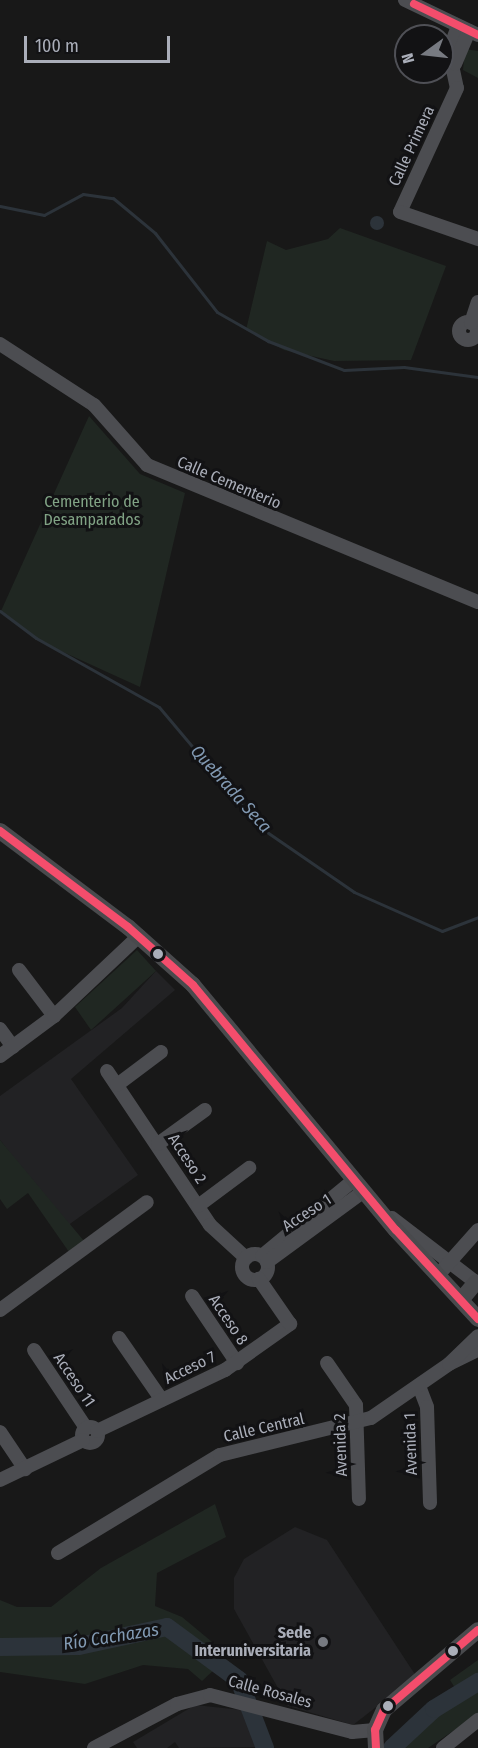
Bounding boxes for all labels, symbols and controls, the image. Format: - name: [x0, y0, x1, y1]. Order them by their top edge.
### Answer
- scale bar: [27, 24, 172, 62]
- north arrow: [394, 24, 454, 84]
- text: 100 m: [35, 35, 79, 57]
- text: N: [398, 51, 418, 65]
- street label: Calle Primera: [385, 103, 439, 189]
- street label: Calle Cementerio: [174, 452, 284, 514]
- park label: Cementerio de Desamparados: [43, 492, 141, 530]
- water label: Quebrada Seca: [186, 741, 276, 837]
- unlabelled marker: [152, 948, 164, 960]
- street label: Acceso 2: [164, 1131, 210, 1187]
- street label: Acceso 1: [279, 1190, 335, 1236]
- street label: Acceso 8: [204, 1291, 252, 1349]
- street label: Acceso 7: [161, 1347, 219, 1389]
- street label: Acceso 11: [49, 1349, 99, 1411]
- street label: Calle Central: [222, 1409, 306, 1447]
- street label: Avenida 2: [330, 1413, 352, 1477]
- street label: Avenida 1: [400, 1413, 422, 1475]
- water label: Río Cachazas: [62, 1619, 160, 1655]
- place label: Sede Interuniversitaria: [194, 1623, 311, 1661]
- marker: Sede Interuniversitaria: [316, 1635, 330, 1649]
- unlabelled marker: [447, 1645, 459, 1657]
- street label: Calle Rosales: [226, 1672, 314, 1712]
- unlabelled marker: [382, 1700, 394, 1712]

